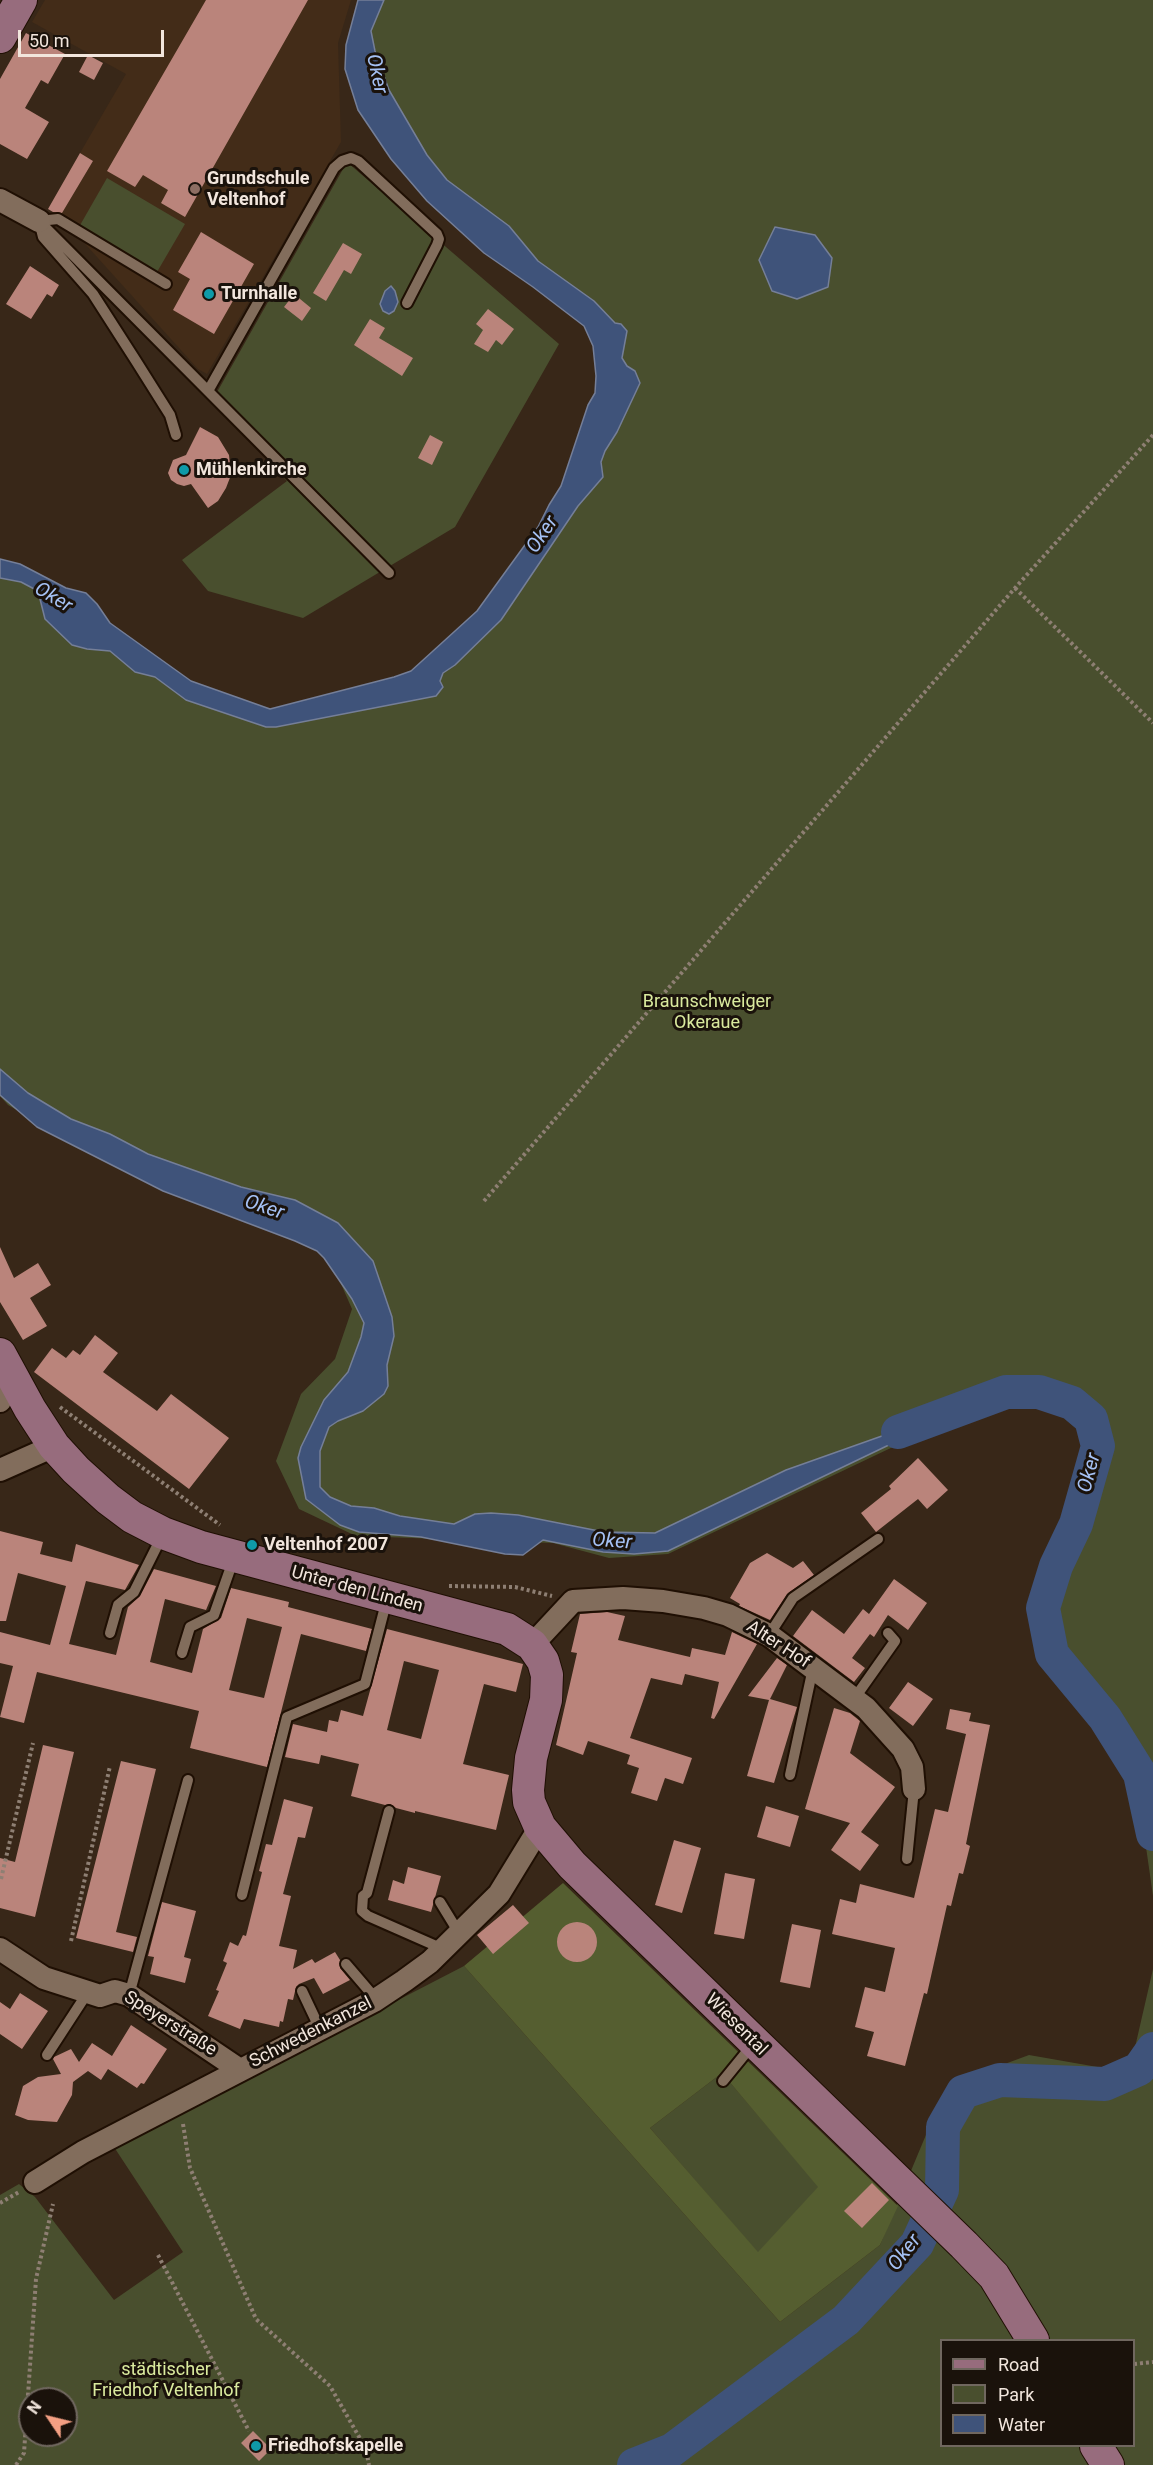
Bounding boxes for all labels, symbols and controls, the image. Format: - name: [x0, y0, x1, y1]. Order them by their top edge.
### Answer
- scale bar: [21, 18, 166, 56]
- text: 50 m: [29, 30, 69, 51]
- water label: Oker: [360, 52, 392, 96]
- place label: Grundschule Veltenhof: [207, 168, 309, 210]
- marker: Grundschule Veltenhof: [188, 182, 202, 196]
- place label: Turnhalle: [221, 283, 297, 305]
- marker: Turnhalle: [202, 287, 216, 301]
- place label: Mühlenkirche: [196, 459, 306, 481]
- marker: Mühlenkirche: [177, 463, 191, 477]
- water label: Oker: [522, 512, 564, 558]
- water label: Oker: [30, 577, 76, 619]
- park label: Braunschweiger Okeraue: [643, 991, 771, 1034]
- water label: Oker: [241, 1190, 287, 1226]
- water label: Oker: [1073, 1451, 1107, 1495]
- water label: Oker: [591, 1529, 633, 1555]
- place label: Veltenhof 2007: [264, 1534, 388, 1556]
- marker: Veltenhof 2007: [245, 1538, 259, 1552]
- street label: Unter den Linden: [289, 1562, 425, 1618]
- street label: Alter Hof: [742, 1616, 814, 1674]
- street label: Speyerstraße: [120, 1987, 220, 2061]
- street label: Wiesental: [701, 1990, 771, 2060]
- street label: Schwedenkanzel: [246, 1993, 376, 2073]
- water label: Oker: [883, 2230, 927, 2276]
- legend: [940, 2339, 1135, 2447]
- text: Road: [998, 2354, 1039, 2375]
- park label: städtischer Friedhof Veltenhof: [92, 2359, 240, 2402]
- text: Park: [998, 2384, 1034, 2405]
- north arrow: [18, 2387, 78, 2447]
- text: N: [23, 2397, 46, 2418]
- text: Water: [998, 2414, 1045, 2435]
- place label: Friedhofskapelle: [268, 2435, 403, 2457]
- marker: Friedhofskapelle: [249, 2439, 263, 2453]

